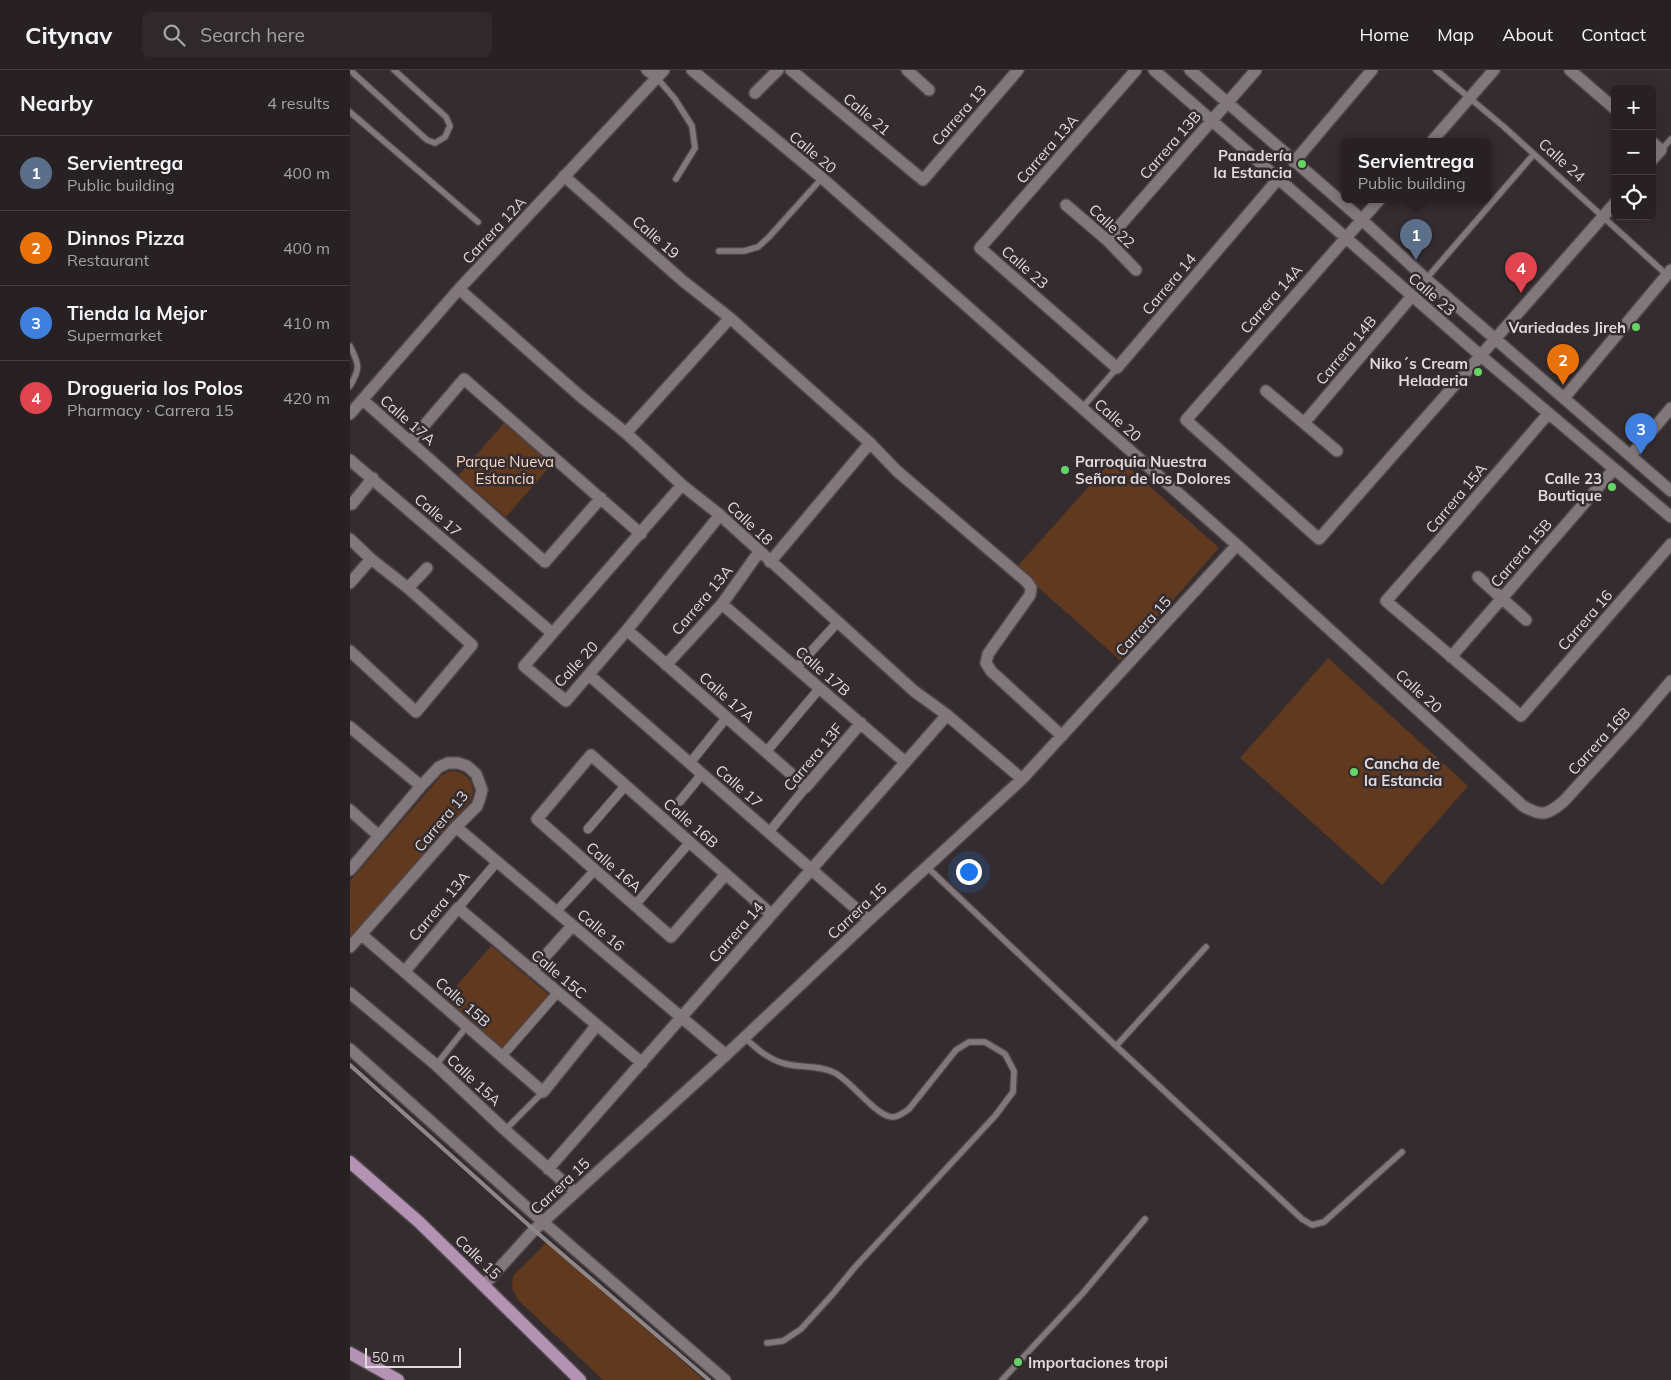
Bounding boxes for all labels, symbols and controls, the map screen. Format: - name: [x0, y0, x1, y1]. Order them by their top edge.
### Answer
- search box: [142, 12, 492, 57]
- text: Citynav: [25, 20, 112, 50]
- icon: search: [160, 21, 188, 49]
- text: Search here: [200, 23, 305, 47]
- text: Home: [1359, 23, 1409, 46]
- text: Map: [1437, 23, 1474, 46]
- text: About: [1502, 23, 1553, 46]
- text: Contact: [1581, 23, 1646, 46]
- street label: Carrera 13: [927, 81, 991, 149]
- map controls: [1611, 85, 1656, 220]
- button: +: [1611, 85, 1656, 130]
- street label: Calle 21: [839, 89, 895, 139]
- text: Nearby: [20, 90, 93, 116]
- text: 4 results: [267, 93, 330, 113]
- street label: Carrera 13B: [1135, 107, 1205, 183]
- street label: Carrera 13A: [1012, 111, 1082, 187]
- street label: Calle 20: [785, 127, 841, 177]
- button: −: [1611, 130, 1656, 175]
- street label: Calle 24: [1535, 134, 1589, 186]
- popup: [1341, 138, 1491, 203]
- place label: Panadería la Estancia: [1214, 146, 1292, 182]
- text: Servientrega: [1358, 149, 1474, 173]
- text: Servientrega: [67, 151, 183, 175]
- marker: Panadería la Estancia: [1296, 158, 1308, 170]
- text: 1: [31, 163, 41, 183]
- text: 400 m: [283, 163, 330, 183]
- text: Public building: [1358, 173, 1466, 193]
- text: Public building: [67, 175, 175, 195]
- button: locate: [1611, 175, 1656, 220]
- street label: Carrera 12A: [458, 192, 530, 268]
- street label: Calle 22: [1085, 200, 1139, 252]
- street label: Calle 19: [629, 211, 683, 263]
- pin: 1: [1400, 219, 1432, 260]
- text: Dinnos Pizza: [67, 226, 185, 250]
- text: 2: [31, 238, 41, 258]
- text: 400 m: [283, 238, 330, 258]
- street label: Calle 23: [998, 241, 1052, 293]
- street label: Carrera 14: [1138, 249, 1200, 319]
- text: Restaurant: [67, 250, 149, 270]
- pin: 4: [1505, 252, 1537, 293]
- street label: Carrera 14A: [1236, 261, 1306, 337]
- street label: Calle 23: [1405, 268, 1459, 320]
- text: Tienda la Mejor: [67, 301, 207, 325]
- street label: Carrera 14B: [1312, 312, 1380, 388]
- text: 3: [31, 313, 41, 333]
- text: 410 m: [283, 313, 330, 333]
- place label: Variedades Jireh: [1508, 318, 1626, 337]
- marker: Variedades Jireh: [1630, 321, 1642, 333]
- text: Supermarket: [67, 325, 162, 345]
- pin: 2: [1547, 344, 1579, 385]
- place label: Niko´s Cream Heladeria: [1370, 354, 1468, 390]
- marker: Niko´s Cream Heladeria: [1472, 366, 1484, 378]
- text: Drogueria los Polos: [67, 376, 243, 400]
- text: 4: [31, 388, 41, 408]
- text: 420 m: [283, 388, 330, 408]
- street label: Calle 17A: [376, 391, 440, 449]
- street label: Calle 20: [1091, 394, 1145, 446]
- text: Pharmacy · Carrera 15: [67, 400, 234, 420]
- pin: 3: [1625, 413, 1657, 454]
- park label: Parque Nueva Estancia: [456, 452, 554, 488]
- place label: Parroquia Nuestra Señora de los Dolores: [1075, 452, 1231, 488]
- street label: Carrera 15A: [1421, 459, 1491, 537]
- marker: Parroquia Nuestra Señora de los Dolores: [1059, 464, 1071, 476]
- place label: Calle 23 Boutique: [1538, 469, 1602, 505]
- marker: Calle 23 Boutique: [1606, 481, 1618, 493]
- street label: Calle 17: [411, 489, 465, 541]
- street label: Calle 18: [723, 497, 777, 549]
- street label: Carrera 15B: [1486, 515, 1556, 591]
- street label: Carrera 13A: [667, 561, 737, 639]
- street label: Carrera 16: [1553, 586, 1617, 654]
- street label: Carrera 15: [1111, 592, 1175, 660]
- street label: Calle 20: [550, 637, 602, 691]
- street label: Calle 17B: [792, 642, 854, 700]
- street label: Calle 20: [1392, 665, 1446, 717]
- street label: Calle 17A: [695, 668, 759, 726]
- street label: Carrera 16B: [1564, 703, 1634, 779]
- street label: Carrera 13F: [779, 719, 847, 795]
- place label: Cancha de la Estancia: [1364, 754, 1442, 790]
- street label: Calle 17: [712, 760, 766, 812]
- marker: Cancha de la Estancia: [1348, 766, 1360, 778]
- street label: Carrera 13: [410, 786, 472, 856]
- street label: Calle 16B: [660, 794, 722, 852]
- street label: Calle 16A: [582, 838, 646, 896]
- your location: [956, 859, 982, 885]
- street label: Carrera 13A: [404, 867, 474, 945]
- street label: Carrera 15: [823, 879, 891, 943]
- street label: Carrera 14: [704, 898, 768, 966]
- street label: Calle 16: [573, 905, 629, 955]
- street label: Calle 15C: [527, 945, 591, 1003]
- street label: Calle 15B: [432, 973, 494, 1031]
- street label: Calle 15A: [443, 1050, 505, 1110]
- street label: Carrera 15: [526, 1154, 594, 1218]
- street label: Calle 15: [451, 1231, 505, 1283]
- scale bar: [365, 1345, 461, 1368]
- text: 50 m: [372, 1348, 405, 1366]
- place label: Importaciones tropi: [1028, 1353, 1168, 1372]
- marker: Importaciones tropi: [1012, 1356, 1024, 1368]

